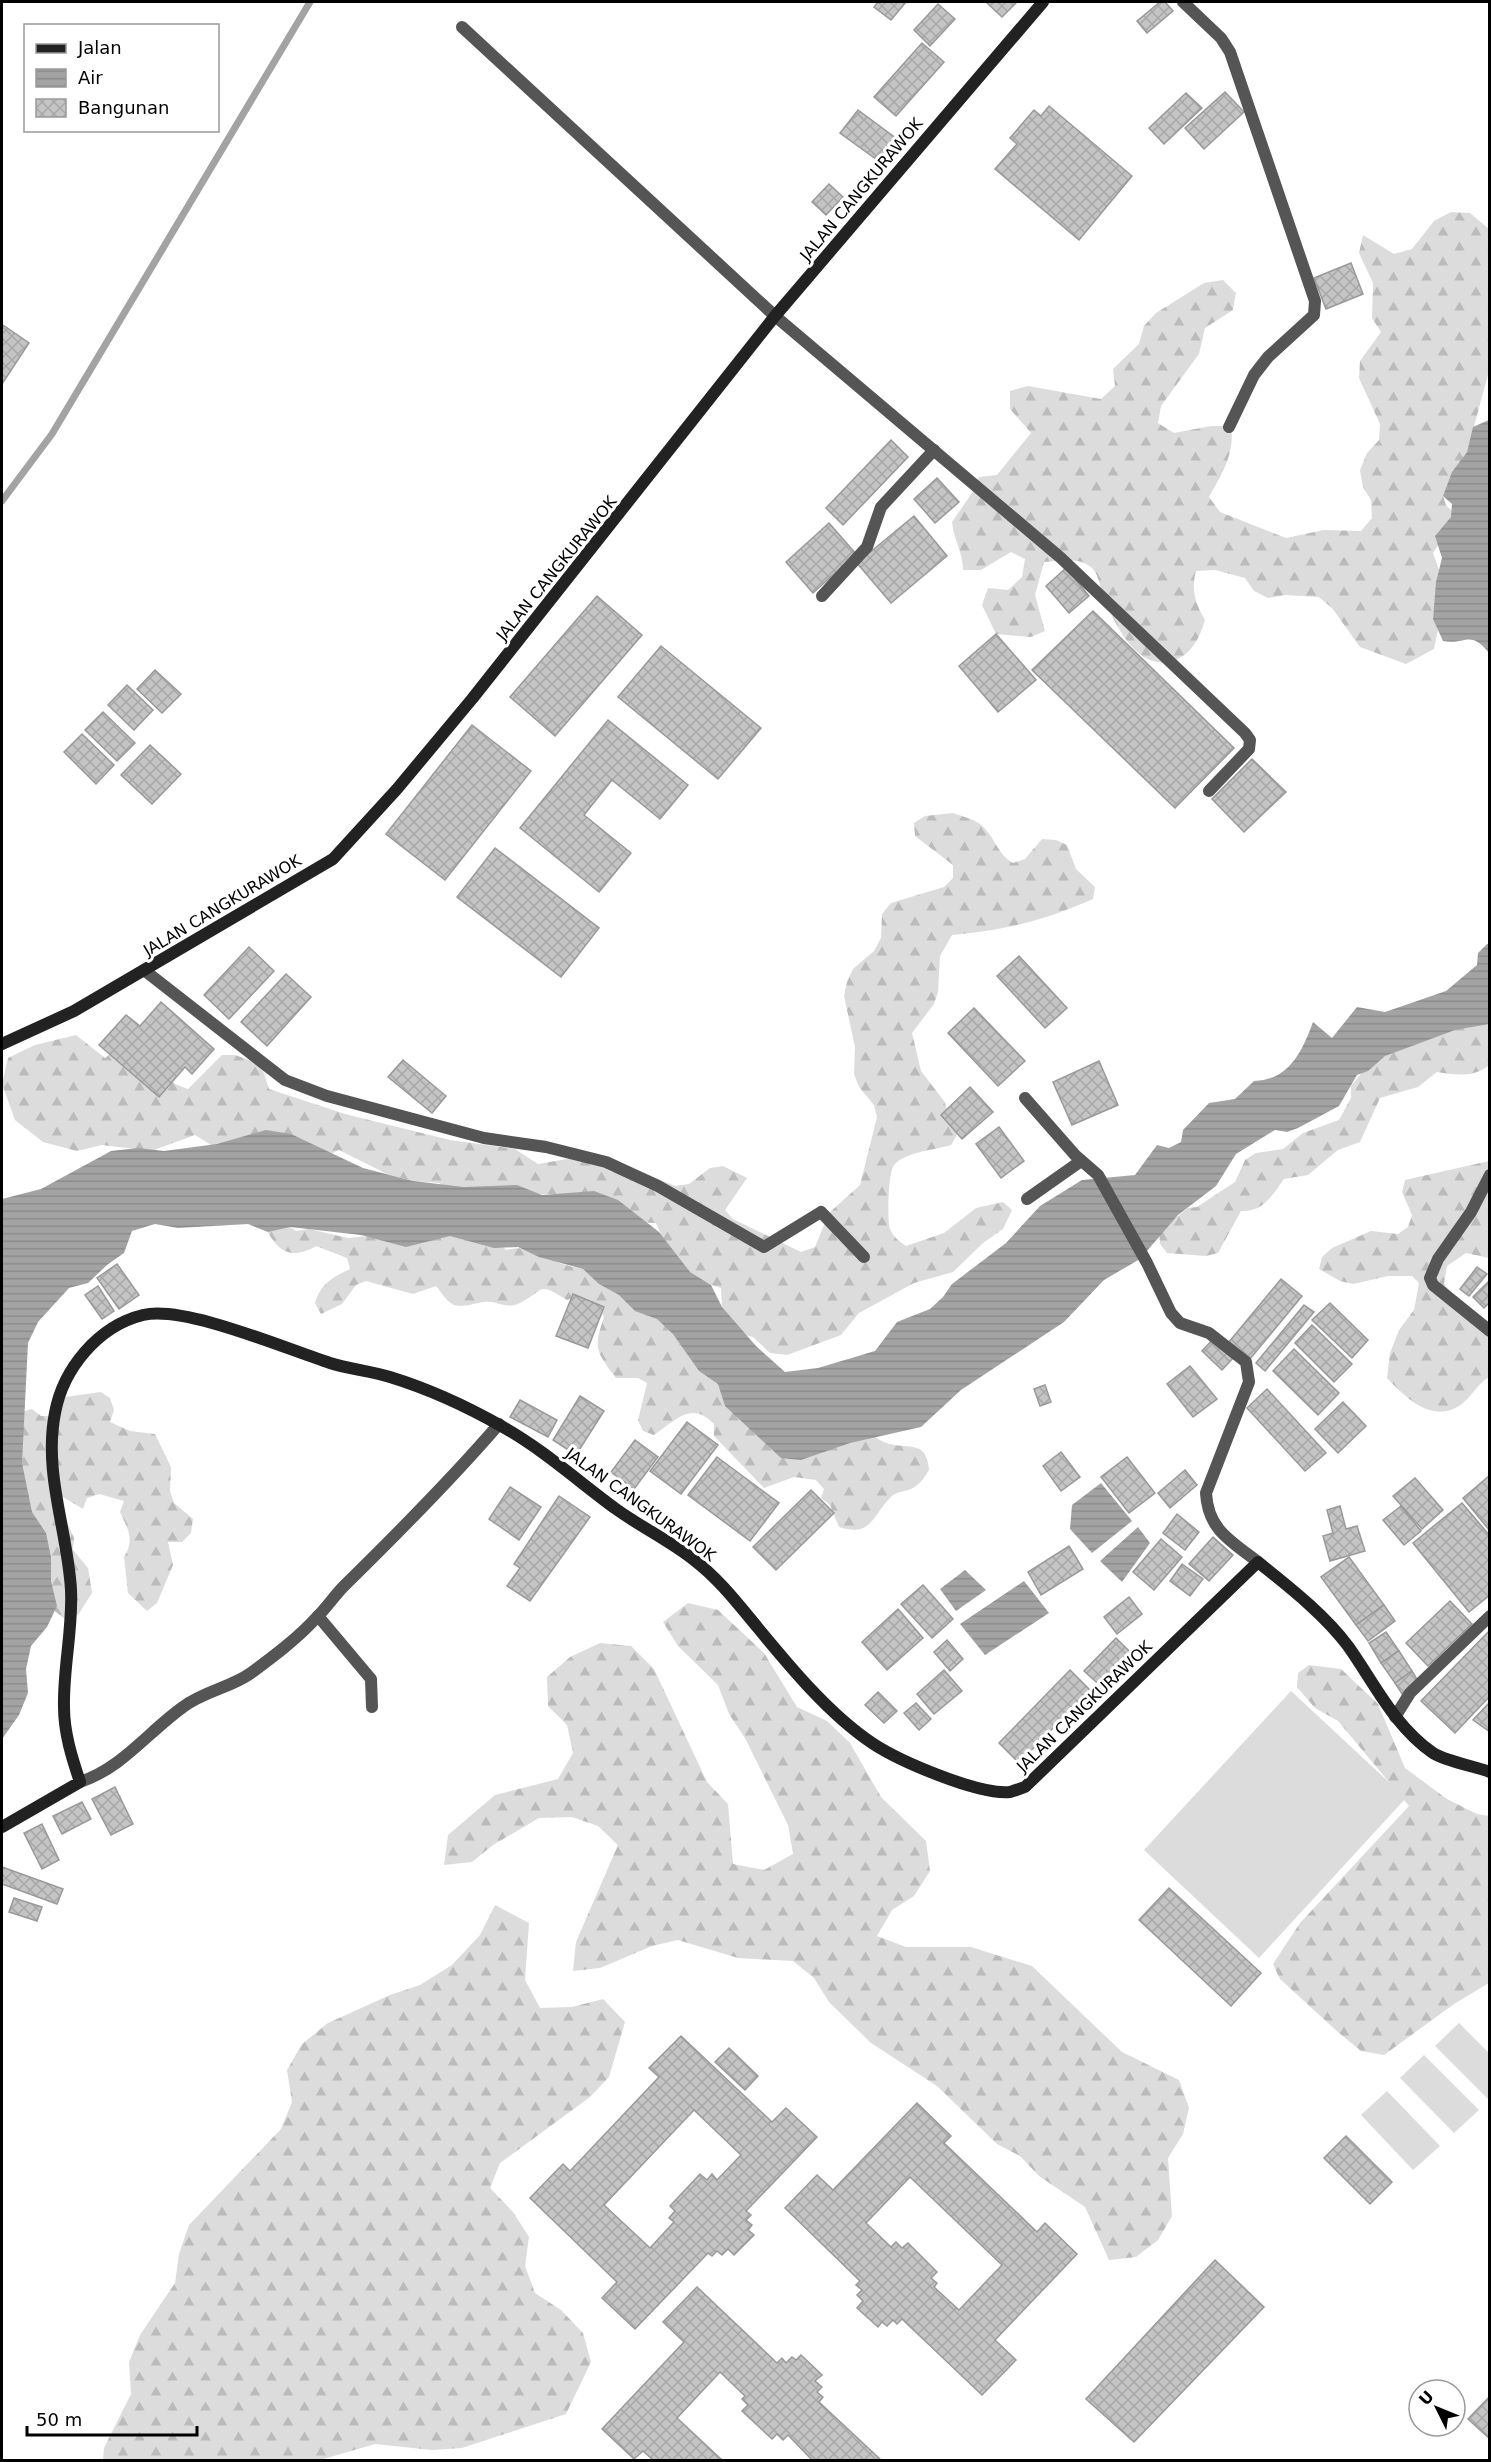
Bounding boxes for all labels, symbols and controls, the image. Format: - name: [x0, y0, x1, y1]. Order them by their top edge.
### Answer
- legend: [24, 24, 219, 132]
- text: Jalan: [77, 37, 122, 58]
- text: Air: [78, 67, 103, 88]
- text: Bangunan: [78, 97, 169, 118]
- street label: JALAN CANGKURAWOK: [795, 114, 927, 265]
- street label: JALAN CANGKURAWOK: [492, 492, 621, 645]
- street label: JALAN CANGKURAWOK: [139, 851, 305, 961]
- street label: JALAN CANGKURAWOK: [561, 1443, 720, 1565]
- street label: JALAN CANGKURAWOK: [1012, 1637, 1156, 1777]
- north arrow: [1407, 2378, 1467, 2438]
- text: U: [1415, 2387, 1438, 2409]
- scale bar: [27, 2399, 196, 2437]
- text: 50 m: [36, 2409, 82, 2430]

